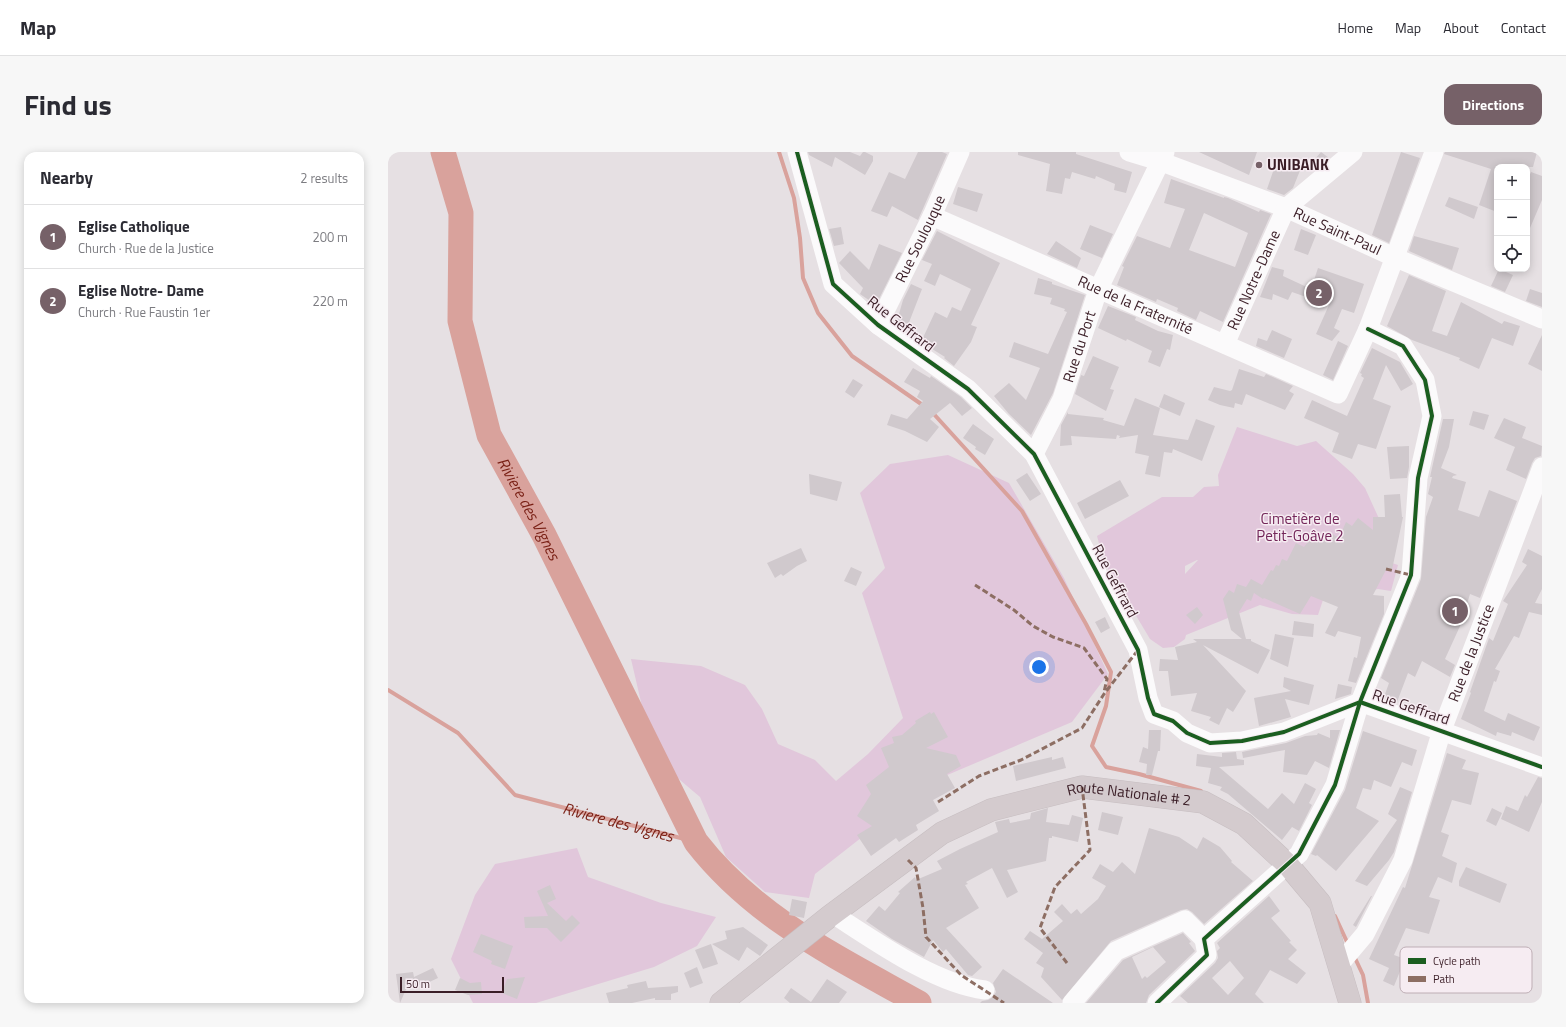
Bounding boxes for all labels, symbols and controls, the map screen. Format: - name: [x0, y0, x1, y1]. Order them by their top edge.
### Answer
- text: Map: [20, 13, 56, 42]
- text: Home: [1338, 17, 1373, 38]
- text: Map: [1395, 17, 1421, 38]
- text: About: [1443, 17, 1479, 38]
- text: Contact: [1501, 17, 1546, 38]
- text: Find us: [24, 83, 112, 126]
- button: Directions: [1444, 84, 1542, 125]
- place label: UNIBANK: [1267, 153, 1329, 176]
- marker: UNIBANK: [1254, 160, 1264, 170]
- map controls: [1494, 164, 1530, 272]
- button: +: [1494, 164, 1530, 200]
- text: Nearby: [40, 165, 93, 191]
- text: 2 results: [300, 168, 348, 188]
- street label: Rue Soulouque: [889, 191, 951, 286]
- button: −: [1494, 200, 1530, 236]
- street label: Rue Saint-Paul: [1290, 201, 1385, 261]
- text: Eglise Catholique: [78, 215, 190, 238]
- street label: Rue Notre-Dame: [1221, 226, 1286, 334]
- text: 1: [49, 227, 57, 247]
- text: 200 m: [312, 227, 348, 247]
- button: locate: [1494, 236, 1530, 272]
- text: Church · Rue de la Justice: [78, 238, 214, 258]
- street label: Rue de la Fraternité: [1074, 269, 1197, 340]
- pin: 2: [1306, 278, 1332, 308]
- text: Eglise Notre- Dame: [78, 279, 204, 302]
- street label: Rue Geffrard: [863, 290, 940, 357]
- text: 2: [49, 291, 57, 311]
- text: 220 m: [312, 291, 348, 311]
- text: Church · Rue Faustin 1er: [78, 302, 210, 322]
- street label: Rue du Port: [1056, 307, 1102, 385]
- water label: Riviere des Vignes: [491, 453, 567, 565]
- park label: Cimetière de Petit-Goâve 2: [1256, 507, 1344, 547]
- street label: Rue Geffrard: [1086, 540, 1144, 622]
- pin: 1: [1442, 596, 1468, 626]
- street label: Rue de la Justice: [1442, 601, 1500, 705]
- your location: [1029, 657, 1049, 677]
- street label: Rue Geffrard: [1369, 683, 1453, 730]
- street label: Route Nationale # 2: [1064, 775, 1192, 811]
- water label: Riviere des Vignes: [560, 796, 677, 848]
- legend: [1400, 947, 1532, 993]
- text: Cycle path: [1433, 953, 1481, 969]
- text: Path: [1433, 971, 1455, 987]
- scale bar: [400, 975, 504, 994]
- text: 50 m: [406, 976, 430, 992]

